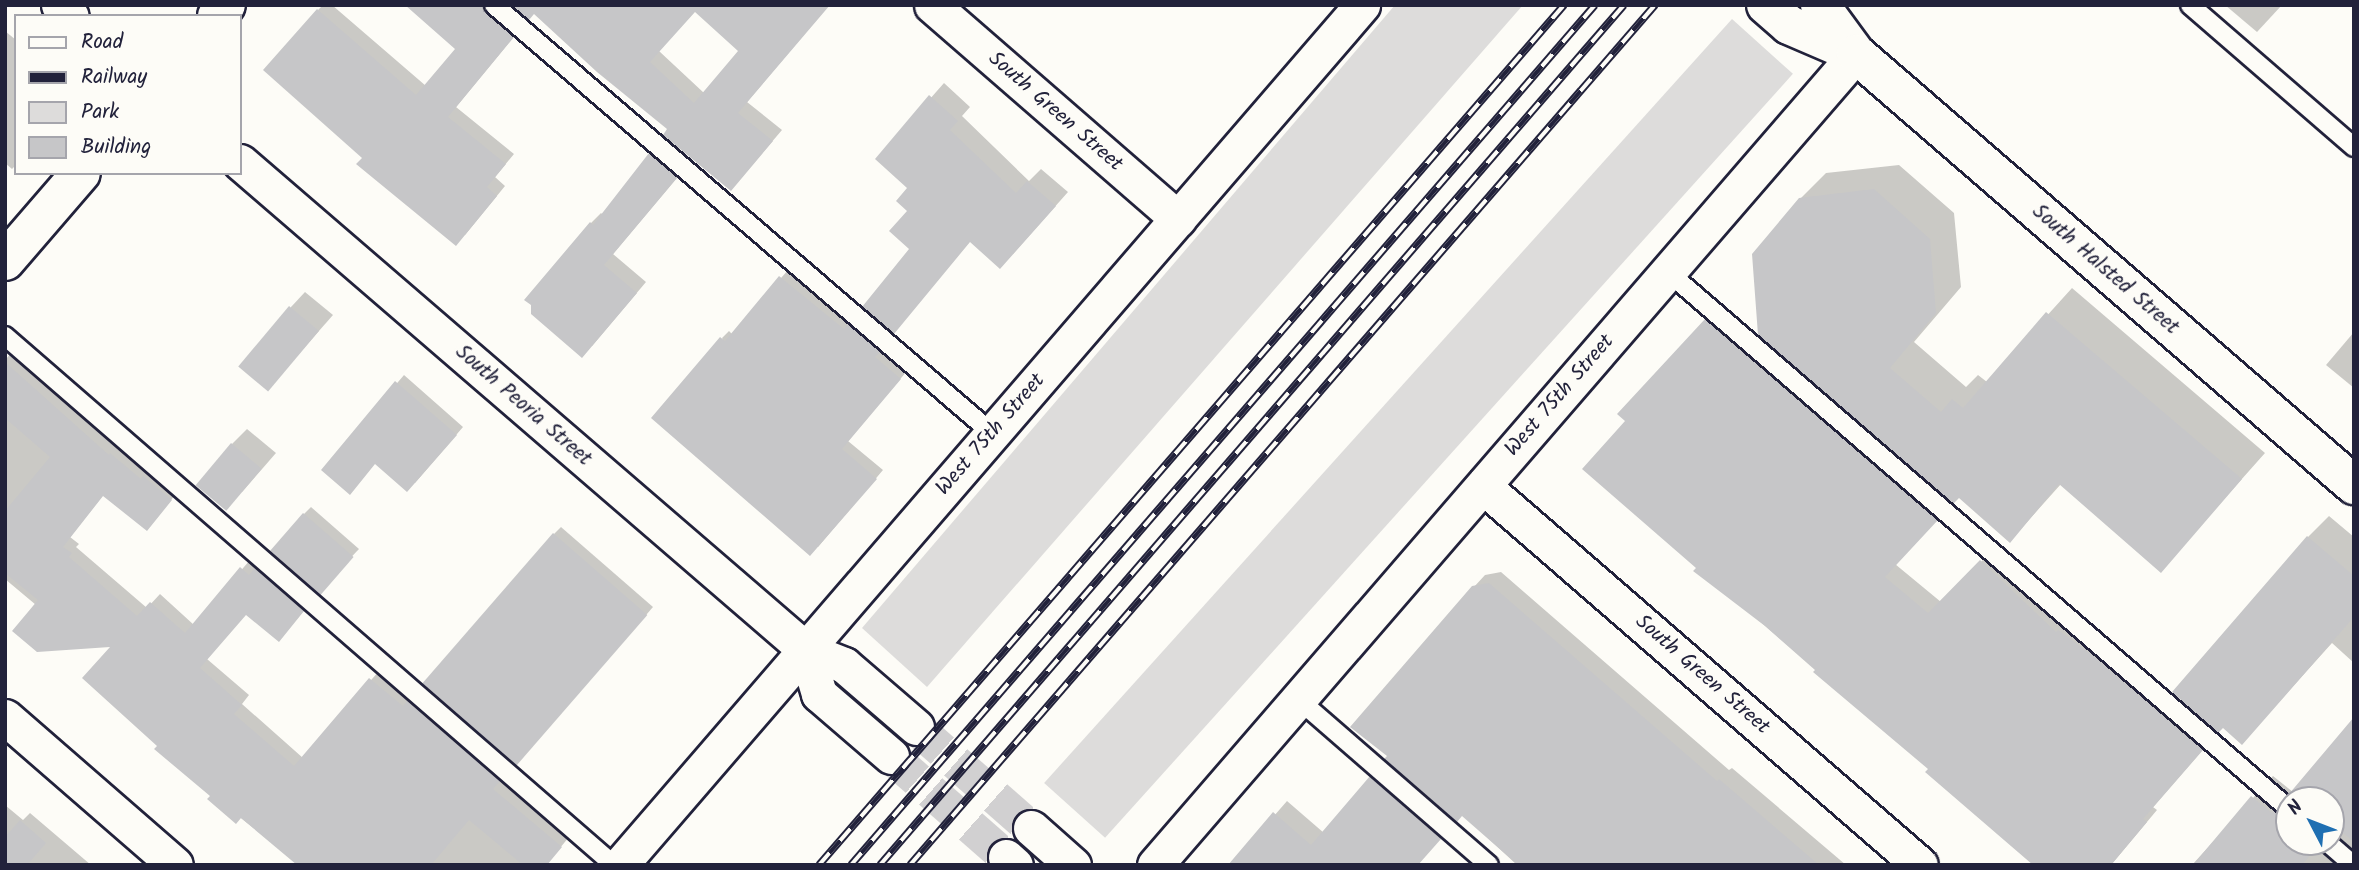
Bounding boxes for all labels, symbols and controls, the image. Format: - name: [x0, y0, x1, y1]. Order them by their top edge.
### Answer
- legend: [14, 14, 242, 175]
- text: Road: [81, 26, 123, 59]
- street label: South Green Street: [983, 47, 1127, 177]
- text: Railway: [81, 61, 147, 94]
- text: Park: [81, 96, 119, 129]
- text: Building: [81, 131, 151, 164]
- street label: South Halsted Street: [2026, 199, 2184, 341]
- street label: West 75th Street: [1500, 330, 1620, 462]
- street label: South Peoria Street: [450, 340, 596, 472]
- street label: West 75th Street: [931, 369, 1051, 501]
- street label: South Green Street: [1630, 610, 1774, 740]
- north arrow: [2275, 786, 2345, 856]
- text: N: [2281, 794, 2311, 823]

